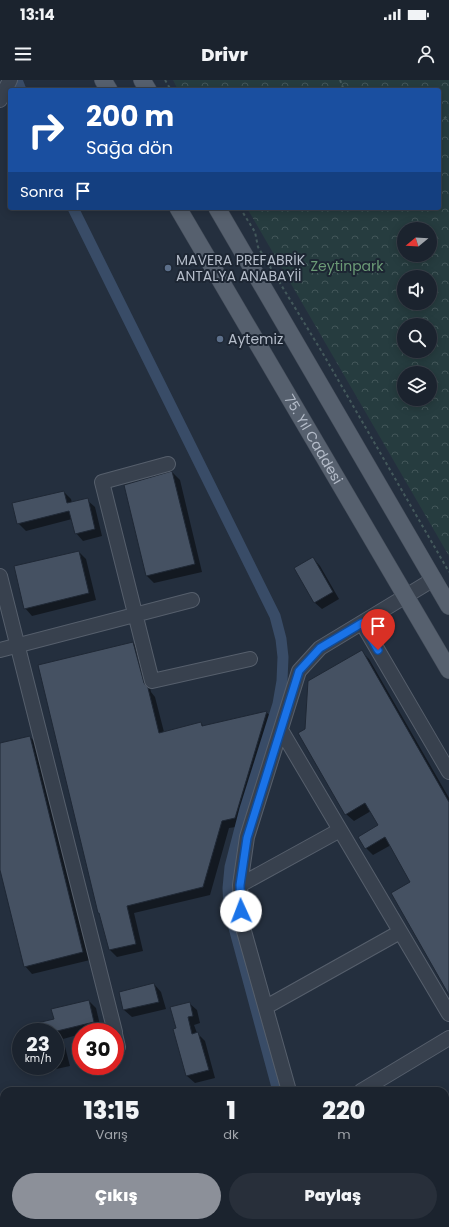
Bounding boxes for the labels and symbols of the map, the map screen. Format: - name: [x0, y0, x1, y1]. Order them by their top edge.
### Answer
- north arrow: [397, 222, 437, 262]
- place label: MAVERA PREFABRİK ANTALYA ANABAYİİ: [176, 250, 306, 286]
- park label: Zeytinpark: [311, 256, 384, 276]
- marker: MAVERA PREFABRİK ANTALYA ANABAYİİ: [163, 263, 173, 273]
- place label: Aytemiz: [228, 329, 283, 349]
- marker: Aytemiz: [215, 334, 225, 344]
- street label: 75. Yıl Caddesi: [280, 391, 348, 488]
- pin: [361, 609, 395, 650]
- position arrow: [220, 890, 262, 932]
- speed limit sign: 30: [72, 1023, 124, 1075]

